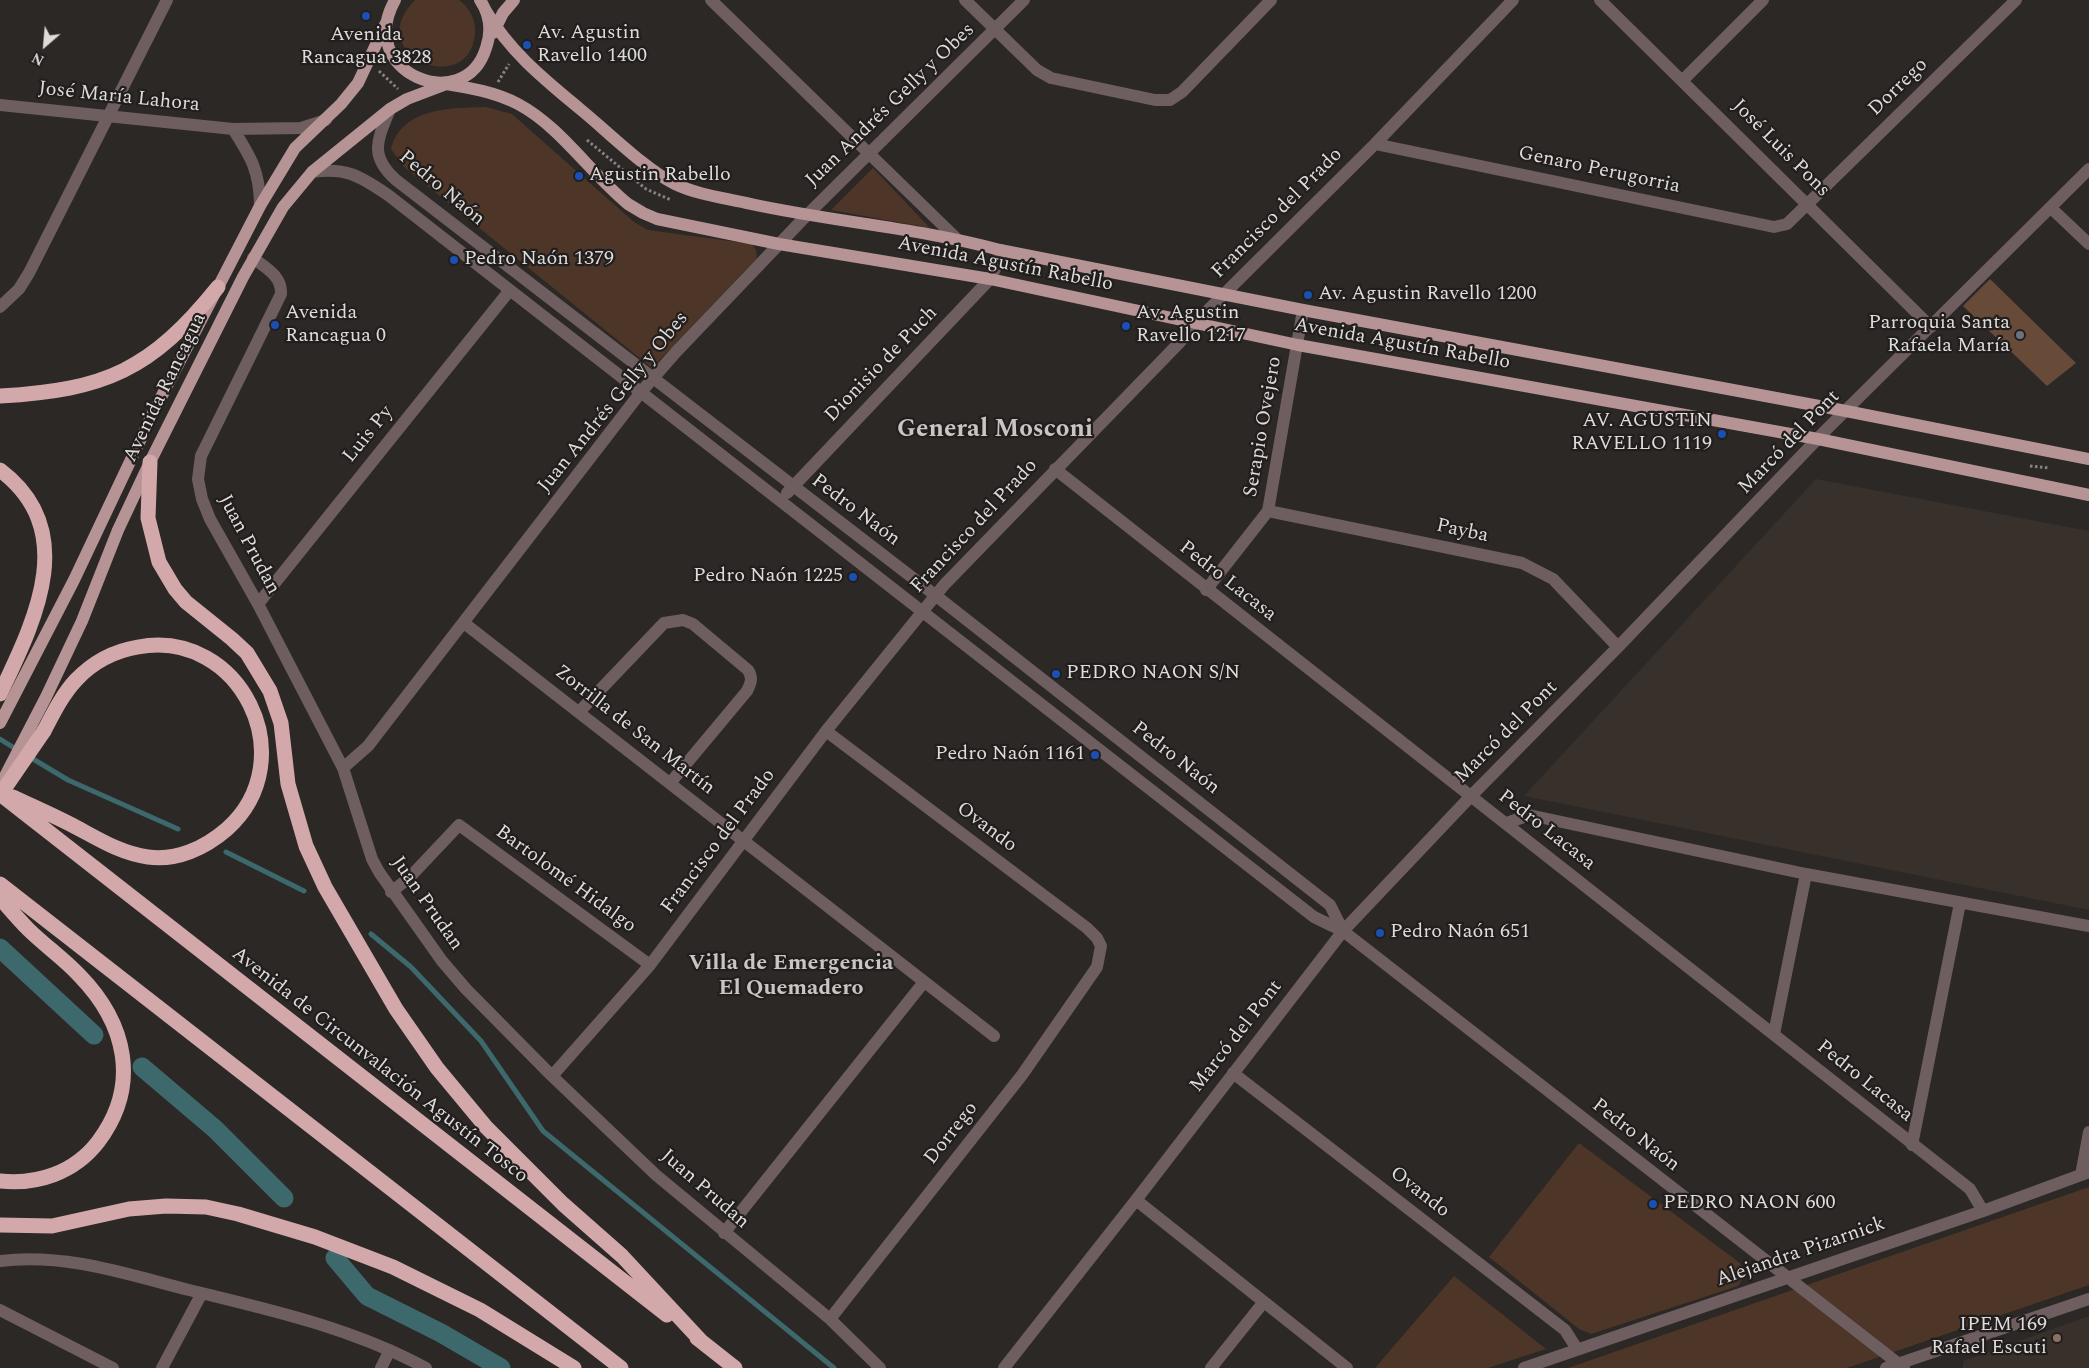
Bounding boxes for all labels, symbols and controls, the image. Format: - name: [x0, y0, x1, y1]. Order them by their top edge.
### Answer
- marker: Avenida Rancagua 3828: [360, 10, 372, 22]
- street label: Juan Andrés Gelly y Obes: [801, 19, 981, 193]
- north arrow: [20, 20, 70, 70]
- place label: Av. Agustin Ravello 1400: [537, 22, 647, 69]
- place label: Avenida Rancagua 3828: [300, 24, 432, 71]
- marker: Av. Agustin Ravello 1400: [521, 39, 533, 51]
- text: N: [28, 47, 48, 71]
- street label: Dorrego: [1864, 54, 1934, 122]
- street label: José María Lahora: [37, 78, 201, 118]
- street label: José Luis Pons: [1726, 95, 1834, 203]
- street label: Genaro Perugorria: [1516, 142, 1682, 200]
- street label: Francisco del Prado: [1208, 144, 1348, 284]
- street label: Pedro Naón: [393, 146, 489, 232]
- place label: Agustin Rabello: [589, 164, 731, 188]
- marker: Agustin Rabello: [573, 170, 585, 182]
- street label: Avenida Agustín Rabello: [895, 232, 1115, 298]
- place label: Pedro Naón 1379: [464, 248, 614, 272]
- marker: Pedro Naón 1379: [448, 254, 460, 266]
- place label: Av. Agustin Ravello 1200: [1318, 283, 1536, 307]
- marker: Av. Agustin Ravello 1200: [1302, 289, 1314, 301]
- place label: Avenida Rancagua 0: [285, 302, 386, 349]
- street label: Dionisio de Puch: [821, 302, 943, 428]
- place label: Av. Agustin Ravello 1217: [1136, 302, 1246, 349]
- street label: Juan Andrés Gelly y Obes: [534, 308, 694, 498]
- street label: Avenida Rancagua: [119, 309, 213, 467]
- place label: Parroquia Santa Rafaela María: [1868, 312, 2010, 359]
- street label: Avenida Agustín Rabello: [1292, 314, 1512, 376]
- marker: Avenida Rancagua 0: [269, 319, 281, 331]
- marker: Av. Agustin Ravello 1217: [1120, 320, 1132, 332]
- marker: Parroquia Santa Rafaela María: [2014, 329, 2026, 341]
- street label: Serapio Ovejero: [1240, 355, 1288, 499]
- street label: Marcó del Pont: [1734, 386, 1846, 500]
- street label: Luis Py: [339, 402, 399, 468]
- place label: AV. AGUSTIN RAVELLO 1119: [1571, 410, 1712, 457]
- district label: General Mosconi: [897, 416, 1093, 446]
- marker: AV. AGUSTIN RAVELLO 1119: [1716, 428, 1728, 440]
- street label: Francisco del Prado: [906, 455, 1044, 599]
- street label: Pedro Naón: [806, 470, 904, 552]
- street label: Juan Prudan: [212, 491, 284, 599]
- street label: Payba: [1434, 515, 1490, 549]
- street label: Pedro Lacasa: [1173, 536, 1281, 628]
- place label: Pedro Naón 1225: [693, 565, 843, 589]
- marker: Pedro Naón 1225: [847, 571, 859, 583]
- street label: Zorrilla de San Martín: [549, 661, 719, 801]
- place label: PEDRO NAON S/N: [1066, 662, 1240, 686]
- marker: PEDRO NAON S/N: [1050, 668, 1062, 680]
- street label: Marcó del Pont: [1450, 676, 1564, 790]
- street label: Pedro Naón: [1126, 717, 1224, 801]
- place label: Pedro Naón 1161: [935, 743, 1085, 767]
- marker: Pedro Naón 1161: [1089, 749, 1101, 761]
- street label: Francisco del Prado: [657, 765, 781, 919]
- street label: Pedro Lacasa: [1492, 785, 1600, 877]
- street label: Ovando: [951, 797, 1021, 859]
- street label: Bartolomé Hidalgo: [490, 821, 640, 939]
- street label: Juan Prudan: [385, 852, 467, 956]
- place label: Pedro Naón 651: [1390, 921, 1530, 945]
- marker: Pedro Naón 651: [1374, 927, 1386, 939]
- street label: Avenida de Circunvalación Agustín Tosco: [226, 943, 532, 1189]
- district label: Villa de Emergencia El Quemadero: [689, 952, 893, 1004]
- street label: Marcó del Pont: [1186, 976, 1288, 1098]
- street label: Pedro Lacasa: [1811, 1036, 1917, 1128]
- street label: Pedro Naón: [1586, 1094, 1684, 1178]
- street label: Dorrego: [920, 1098, 984, 1170]
- street label: Juan Prudan: [655, 1145, 753, 1235]
- street label: Ovando: [1384, 1162, 1454, 1224]
- place label: PEDRO NAON 600: [1663, 1192, 1836, 1216]
- marker: PEDRO NAON 600: [1647, 1198, 1659, 1210]
- street label: Alejandra Pizarnick: [1713, 1213, 1889, 1293]
- place label: IPEM 169 Rafael Escuti: [1931, 1314, 2047, 1361]
- marker: IPEM 169 Rafael Escuti: [2051, 1332, 2063, 1344]

